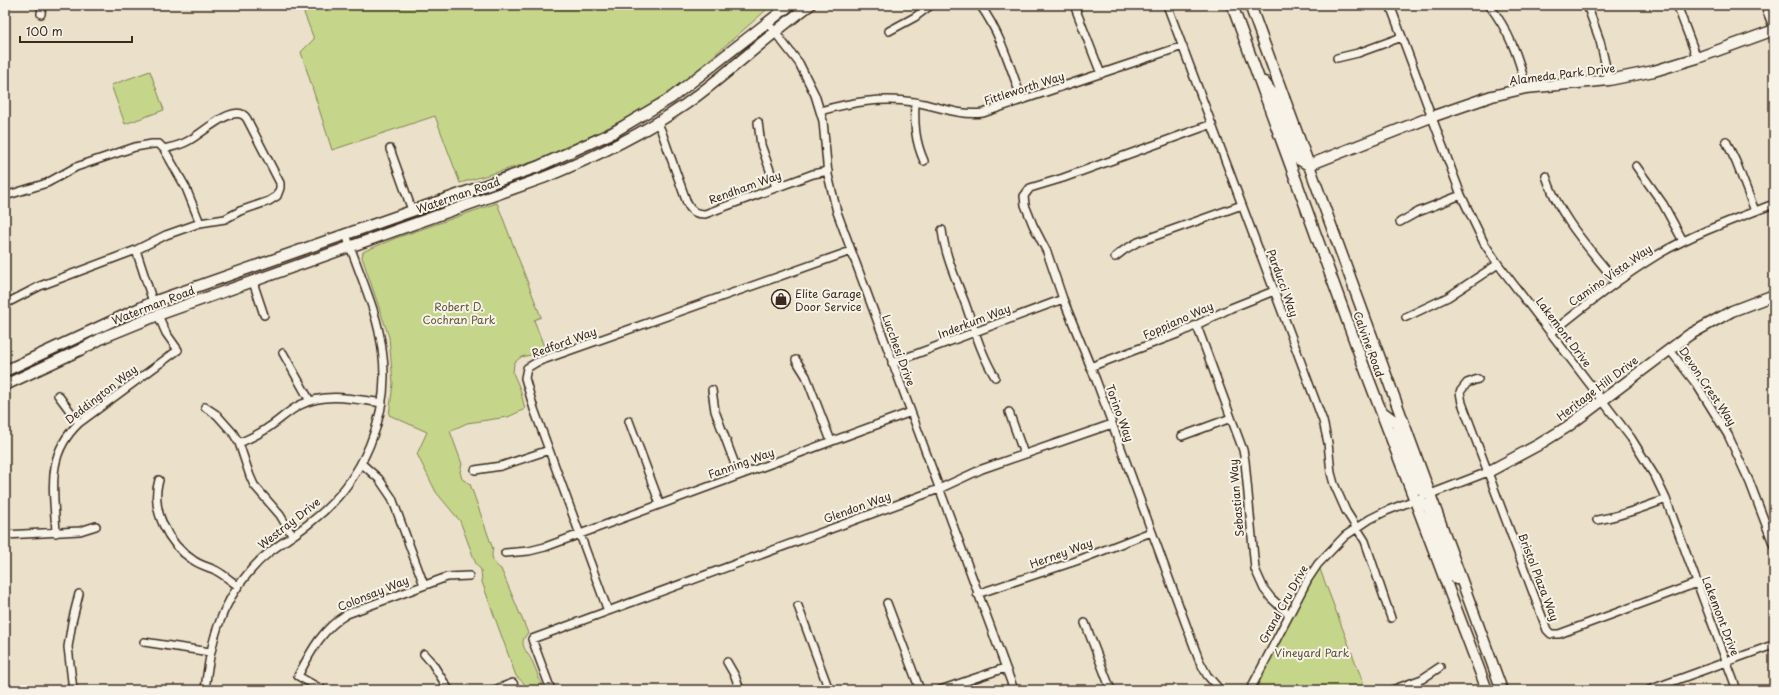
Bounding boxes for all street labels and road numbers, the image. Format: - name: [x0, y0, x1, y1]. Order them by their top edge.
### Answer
- street label: Alameda Park Drive: [1508, 59, 1616, 89]
- street label: Fittleworth Way: [982, 67, 1066, 109]
- street label: Rendham Way: [706, 166, 784, 208]
- street label: Waterman Road: [414, 173, 503, 217]
- street label: Camino Vista Way: [1565, 240, 1655, 310]
- street label: Parducci Way: [1263, 247, 1303, 319]
- street label: Waterman Road: [109, 281, 197, 329]
- street label: Lakemont Drive: [1532, 293, 1596, 371]
- street label: Foppiano Way: [1140, 297, 1216, 343]
- street label: Inderkum Way: [935, 299, 1013, 343]
- street label: Calvine Road: [1349, 309, 1389, 379]
- street label: Lucchesi Drive: [878, 312, 920, 388]
- street label: Redford Way: [529, 322, 599, 362]
- street label: Devon Crest Way: [1675, 343, 1741, 429]
- street label: Heritage Hill Drive: [1553, 352, 1641, 424]
- street label: Deddington Way: [61, 360, 141, 428]
- street label: Torino Way: [1102, 382, 1138, 444]
- street label: Fanning Way: [705, 443, 777, 483]
- street label: Sebastian Way: [1224, 458, 1248, 538]
- street label: Glendon Way: [821, 487, 893, 527]
- street label: Westray Drive: [254, 493, 324, 553]
- street label: Bristol Plaza Way: [1514, 530, 1564, 624]
- street label: Herney Way: [1027, 534, 1095, 572]
- street label: Grand Cru Drive: [1254, 561, 1312, 646]
- street label: Colonsay Way: [335, 571, 411, 615]
- street label: Lakemont Drive: [1698, 574, 1744, 658]

